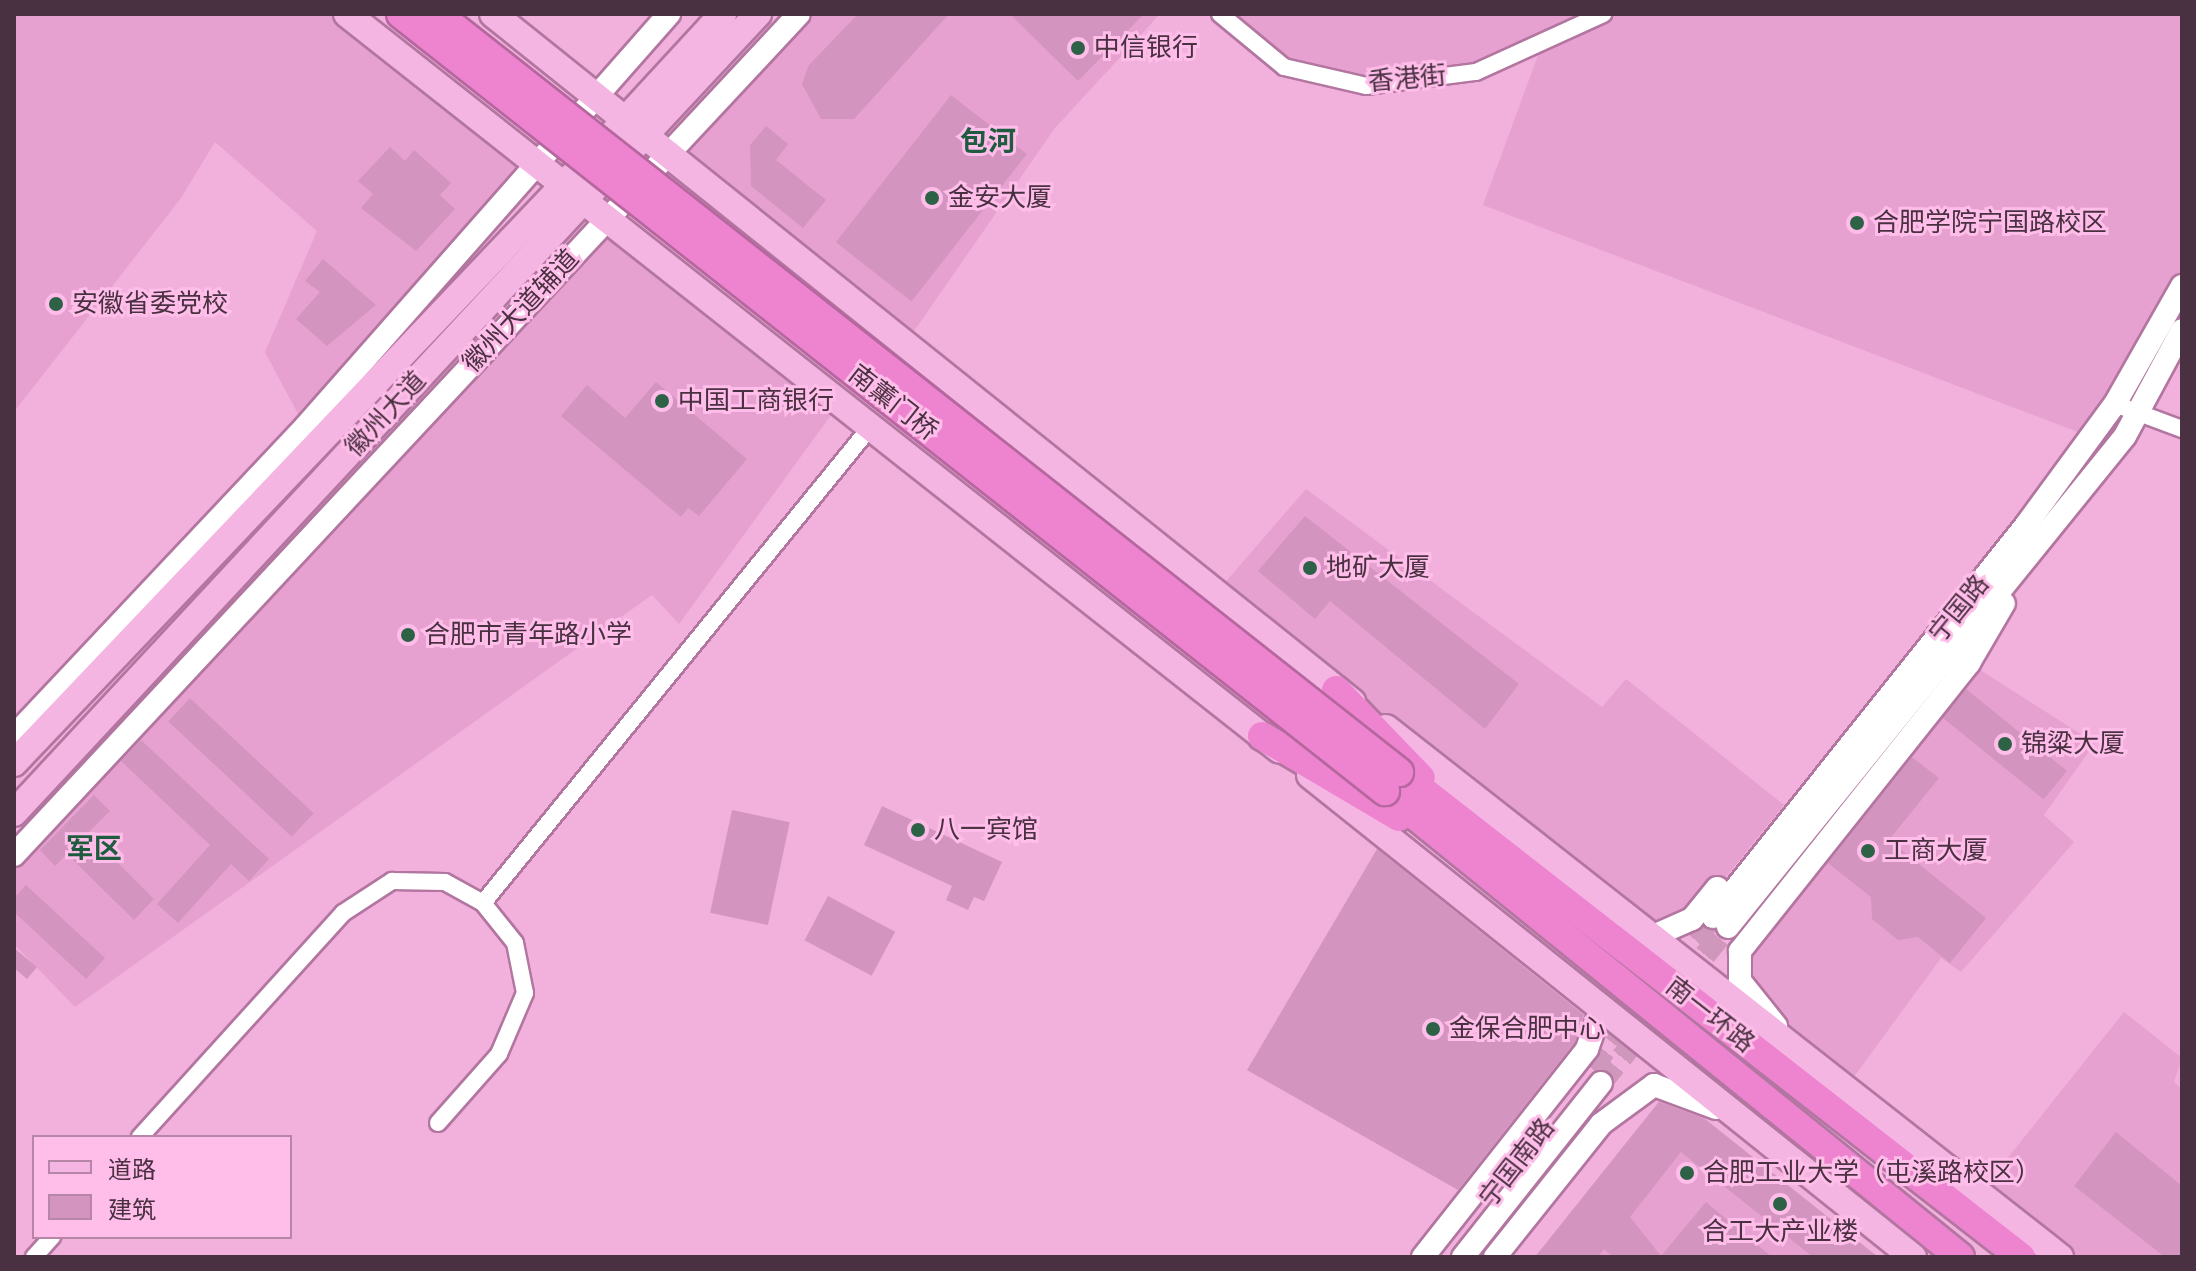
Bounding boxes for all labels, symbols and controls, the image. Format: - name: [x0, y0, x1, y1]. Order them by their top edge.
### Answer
- place label: 中信银行: [1094, 32, 1198, 64]
- marker: 中信银行: [1069, 39, 1087, 57]
- street label: 香港街: [1367, 60, 1447, 98]
- district label: 包河: [960, 125, 1016, 159]
- place label: 金安大厦: [948, 182, 1052, 214]
- marker: 金安大厦: [923, 189, 941, 207]
- place label: 合肥学院宁国路校区: [1873, 207, 2107, 239]
- marker: 合肥学院宁国路校区: [1848, 214, 1866, 232]
- street label: 徽州大道辅道: [456, 243, 586, 379]
- place label: 安徽省委党校: [72, 288, 228, 320]
- marker: 安徽省委党校: [47, 295, 65, 313]
- street label: 南薰门桥: [842, 359, 944, 447]
- street label: 徽州大道: [339, 365, 433, 463]
- place label: 中国工商银行: [678, 385, 834, 417]
- marker: 中国工商银行: [653, 392, 671, 410]
- place label: 地矿大厦: [1326, 552, 1430, 584]
- marker: 地矿大厦: [1301, 559, 1319, 577]
- street label: 宁国路: [1922, 569, 1996, 649]
- place label: 合肥市青年路小学: [424, 619, 632, 651]
- marker: 合肥市青年路小学: [399, 626, 417, 644]
- place label: 锦粱大厦: [2021, 728, 2125, 760]
- marker: 锦粱大厦: [1996, 735, 2014, 753]
- place label: 八一宾馆: [934, 814, 1038, 846]
- marker: 八一宾馆: [909, 821, 927, 839]
- district label: 军区: [66, 832, 122, 866]
- place label: 工商大厦: [1884, 835, 1988, 867]
- marker: 工商大厦: [1859, 842, 1877, 860]
- street label: 南一环路: [1659, 971, 1761, 1059]
- place label: 金保合肥中心: [1449, 1013, 1605, 1045]
- marker: 金保合肥中心: [1424, 1020, 1442, 1038]
- street label: 宁国南路: [1473, 1112, 1561, 1214]
- legend: [32, 1135, 292, 1239]
- text: 道路: [108, 1155, 156, 1184]
- place label: 合肥工业大学（屯溪路校区）: [1703, 1157, 2041, 1189]
- marker: 合肥工业大学（屯溪路校区）: [1678, 1164, 1696, 1182]
- text: 建筑: [108, 1195, 156, 1224]
- marker: 合工大产业楼: [1771, 1195, 1789, 1213]
- place label: 合工大产业楼: [1702, 1216, 1858, 1248]

